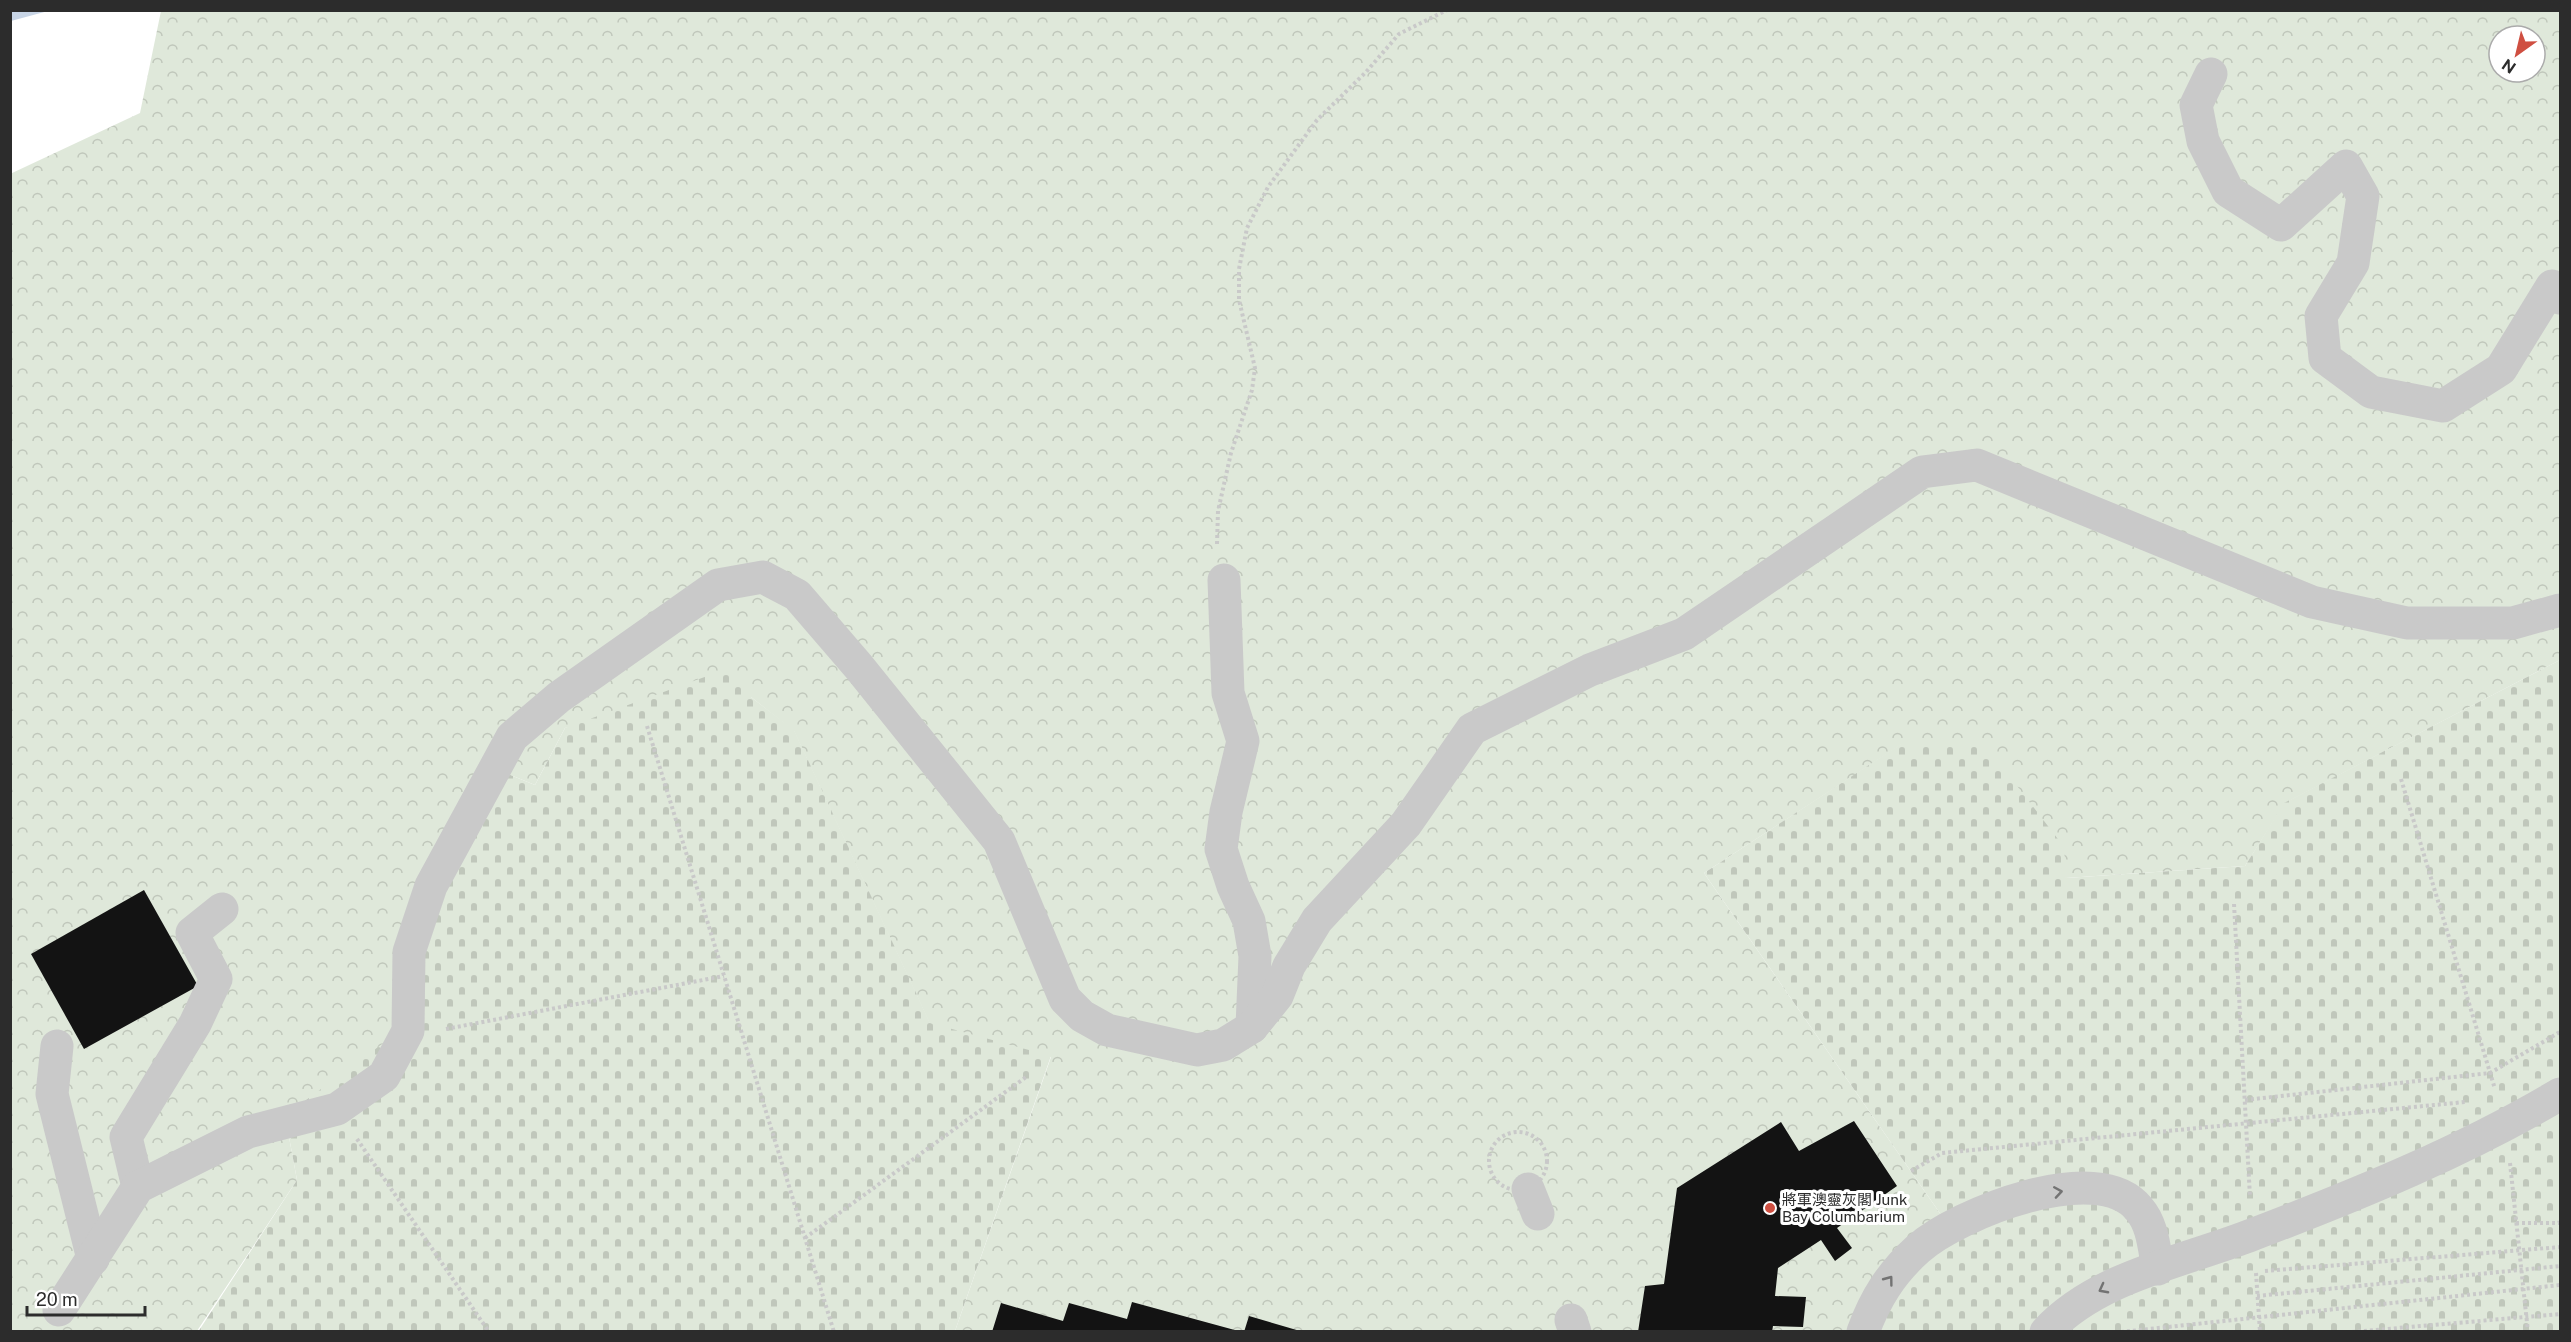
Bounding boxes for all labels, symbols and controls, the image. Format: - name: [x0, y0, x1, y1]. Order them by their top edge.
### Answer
- north arrow: [2487, 24, 2547, 84]
- text: N: [2498, 55, 2519, 77]
- one-way arrow: [2053, 1186, 2062, 1198]
- place label: 將軍澳靈灰閣 Junk Bay Columbarium: [1782, 1191, 1907, 1225]
- marker: 將軍澳靈灰閣 Junk Bay Columbarium: [1763, 1201, 1777, 1215]
- one-way arrow: [1882, 1275, 1893, 1286]
- scale bar: [27, 1279, 146, 1317]
- one-way arrow: [2099, 1282, 2110, 1294]
- text: 20 m: [36, 1289, 78, 1310]

